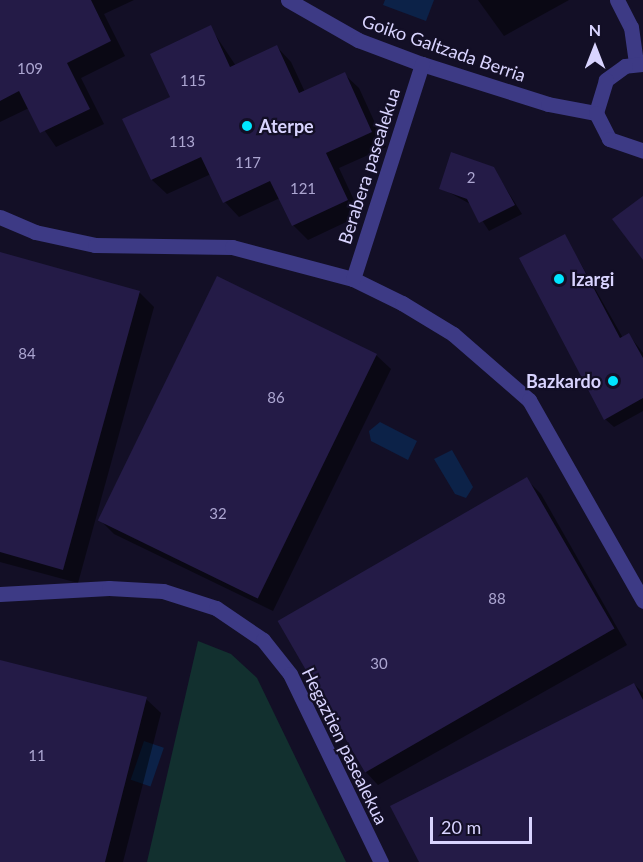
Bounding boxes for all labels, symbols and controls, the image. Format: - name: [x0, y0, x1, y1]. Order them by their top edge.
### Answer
- street label: Goiko Galtzada Berria: [359, 10, 529, 86]
- north arrow: [565, 18, 625, 78]
- text: N: [589, 20, 601, 39]
- house number: 109: [17, 60, 43, 78]
- house number: 115: [180, 72, 206, 90]
- street label: Berabera pasealekua: [334, 85, 404, 247]
- place label: Aterpe: [259, 115, 314, 137]
- marker: Aterpe: [240, 119, 254, 133]
- house number: 113: [169, 133, 195, 151]
- house number: 117: [235, 154, 261, 172]
- house number: 2: [467, 169, 475, 187]
- house number: 121: [290, 180, 316, 198]
- place label: Izargi: [571, 268, 614, 290]
- marker: Izargi: [552, 272, 566, 286]
- house number: 84: [18, 345, 36, 363]
- place label: Bazkardo: [526, 370, 601, 392]
- marker: Bazkardo: [606, 374, 620, 388]
- house number: 86: [267, 389, 285, 407]
- house number: 32: [209, 505, 227, 523]
- house number: 88: [488, 590, 506, 608]
- house number: 30: [370, 655, 388, 673]
- street label: Hegaztien pasealekua: [298, 664, 392, 828]
- house number: 11: [28, 747, 46, 765]
- scale bar: [433, 805, 535, 843]
- text: 20 m: [441, 816, 481, 838]

